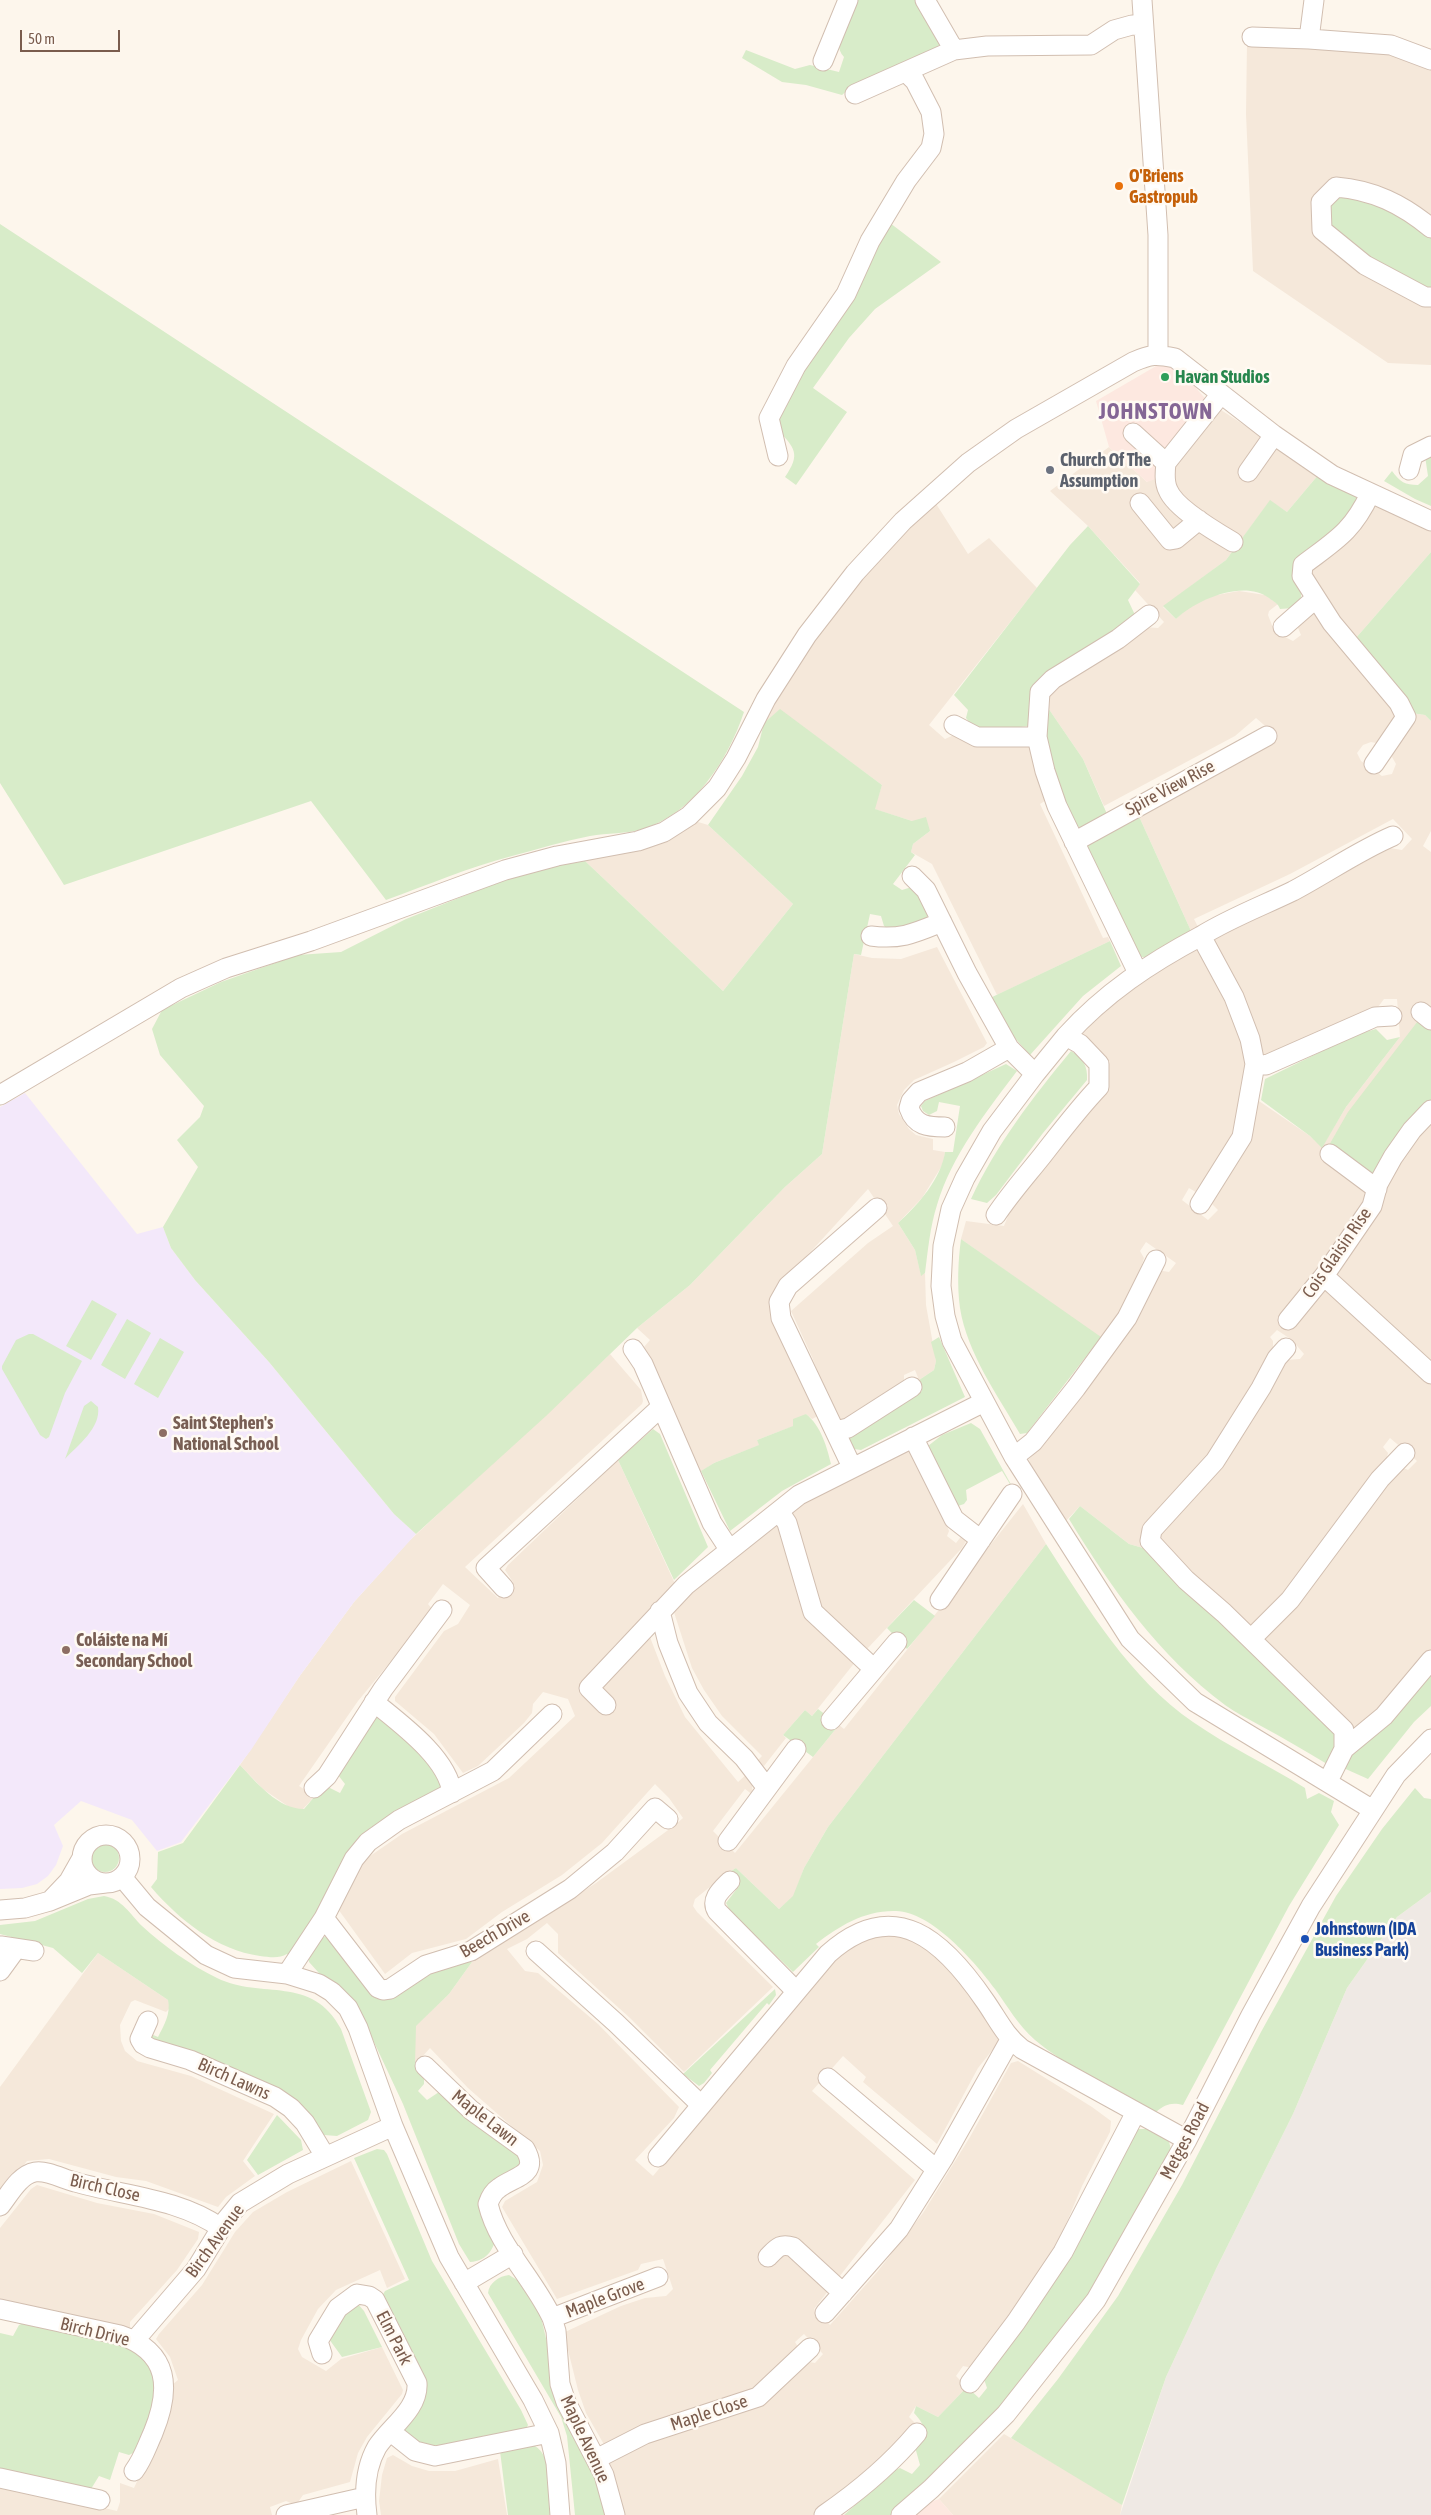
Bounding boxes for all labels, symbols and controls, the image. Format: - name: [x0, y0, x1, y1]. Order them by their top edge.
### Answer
- scale bar: [22, 20, 122, 52]
- text: 50 m: [28, 30, 55, 47]
- place label: O'Briens Gastropub: [1129, 165, 1198, 208]
- marker: O'Briens Gastropub: [1113, 180, 1125, 192]
- place label: Havan Studios: [1175, 366, 1270, 388]
- marker: Havan Studios: [1159, 371, 1171, 383]
- district label: JOHNSTOWN: [1098, 399, 1214, 425]
- place label: Church Of The Assumption: [1060, 449, 1151, 492]
- marker: Church Of The Assumption: [1044, 464, 1056, 476]
- street label: Spire View Rise: [1122, 755, 1218, 821]
- street label: Cois Glaisin Rise: [1298, 1204, 1376, 1302]
- place label: Saint Stephen's National School: [173, 1412, 279, 1455]
- marker: Saint Stephen's National School: [157, 1427, 169, 1439]
- place label: Coláiste na Mí Secondary School: [76, 1629, 192, 1672]
- marker: Coláiste na Mí Secondary School: [60, 1644, 72, 1656]
- street label: Beech Drive: [456, 1905, 534, 1963]
- place label: Johnstown (IDA Business Park): [1315, 1918, 1416, 1960]
- marker: Johnstown (IDA Business Park): [1299, 1933, 1311, 1945]
- street label: Birch Lawns: [194, 2053, 274, 2105]
- street label: Maple Lawn: [447, 2085, 523, 2151]
- street label: Metges Road: [1156, 2099, 1214, 2183]
- street label: Birch Close: [68, 2169, 142, 2207]
- street label: Birch Avenue: [181, 2200, 249, 2282]
- street label: Maple Grove: [563, 2273, 647, 2323]
- street label: Elm Park: [371, 2307, 417, 2369]
- street label: Birch Drive: [58, 2313, 132, 2351]
- street label: Maple Close: [668, 2390, 750, 2436]
- street label: Maple Avenue: [555, 2392, 615, 2486]

